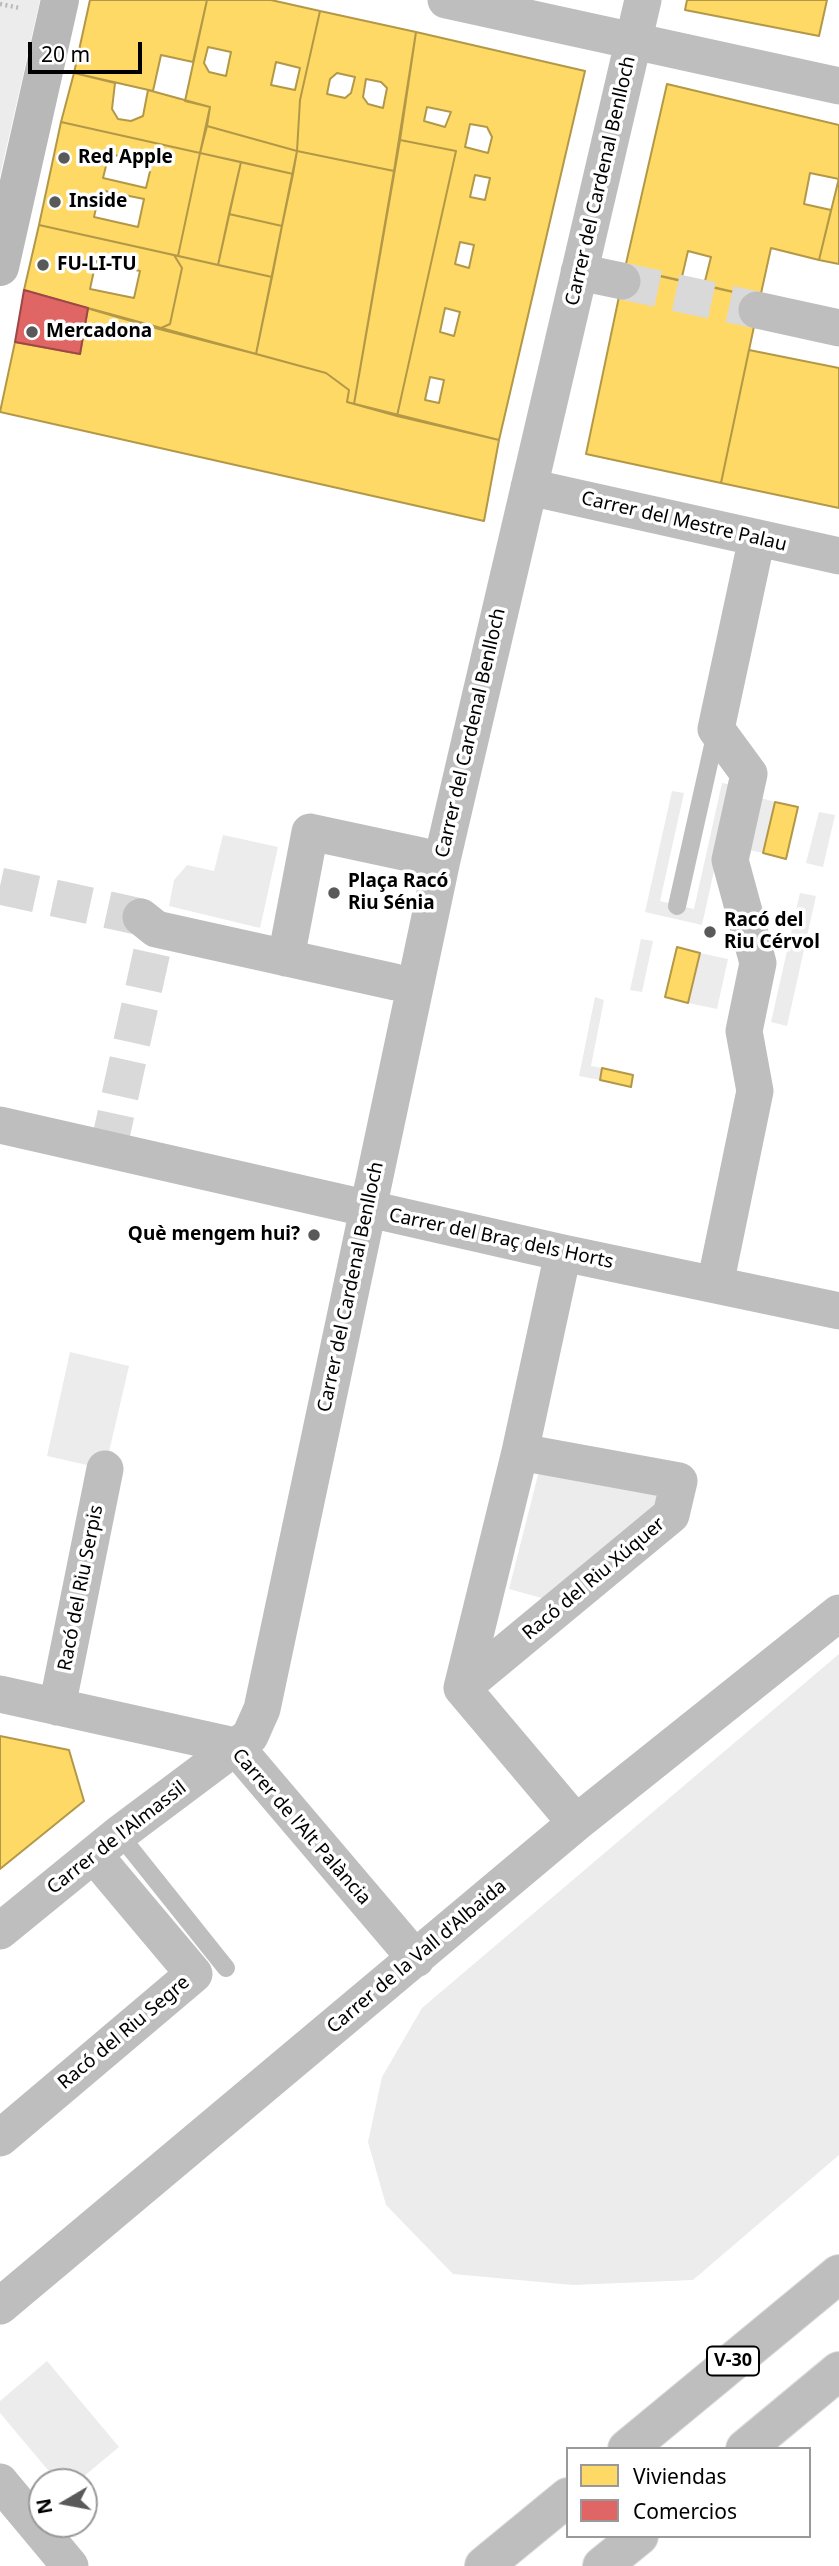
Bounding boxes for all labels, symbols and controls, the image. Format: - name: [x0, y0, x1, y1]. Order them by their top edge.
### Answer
- scale bar: [32, 28, 145, 72]
- text: 20 m: [41, 40, 90, 68]
- street label: Carrer del Cardenal Benlloch: [561, 54, 641, 308]
- place label: Red Apple: [78, 147, 173, 169]
- marker: Red Apple: [56, 150, 72, 166]
- place label: Inside: [69, 191, 127, 213]
- marker: Inside: [47, 194, 63, 210]
- place label: FU-LI-TU: [57, 254, 137, 276]
- marker: FU-LI-TU: [35, 257, 51, 273]
- place label: Mercadona: [46, 321, 152, 343]
- marker: Mercadona: [24, 324, 40, 340]
- street label: Carrer del Mestre Palau: [579, 487, 789, 557]
- street label: Carrer del Cardenal Benlloch: [431, 606, 511, 860]
- place label: Plaça Racó Riu Sénia: [348, 871, 448, 915]
- marker: Plaça Racó Riu Sénia: [326, 885, 342, 901]
- place label: Racó del Riu Cérvol: [724, 910, 820, 954]
- marker: Racó del Riu Cérvol: [702, 924, 718, 940]
- street label: Carrer del Cardenal Benlloch: [313, 1160, 389, 1414]
- street label: Carrer del Braç dels Horts: [387, 1204, 615, 1274]
- place label: Què mengem hui?: [128, 1224, 300, 1246]
- marker: Què mengem hui?: [306, 1227, 322, 1243]
- street label: Racó del Riu Serpis: [54, 1503, 108, 1673]
- street label: Racó del Riu Xúquer: [518, 1513, 670, 1645]
- street label: Carrer de l'Alt Palància: [227, 1744, 375, 1910]
- street label: Carrer de l'Almassil: [43, 1777, 191, 1899]
- street label: Carrer de la Vall d'Albaida: [323, 1875, 511, 2039]
- street label: Racó del Riu Segre: [54, 1971, 194, 2095]
- road number: V-30: [707, 2346, 759, 2376]
- legend: [566, 2447, 811, 2538]
- text: Viviendas: [633, 2462, 727, 2490]
- north arrow: [28, 2468, 98, 2538]
- text: N: [30, 2496, 58, 2516]
- text: Comercios: [633, 2497, 737, 2525]

